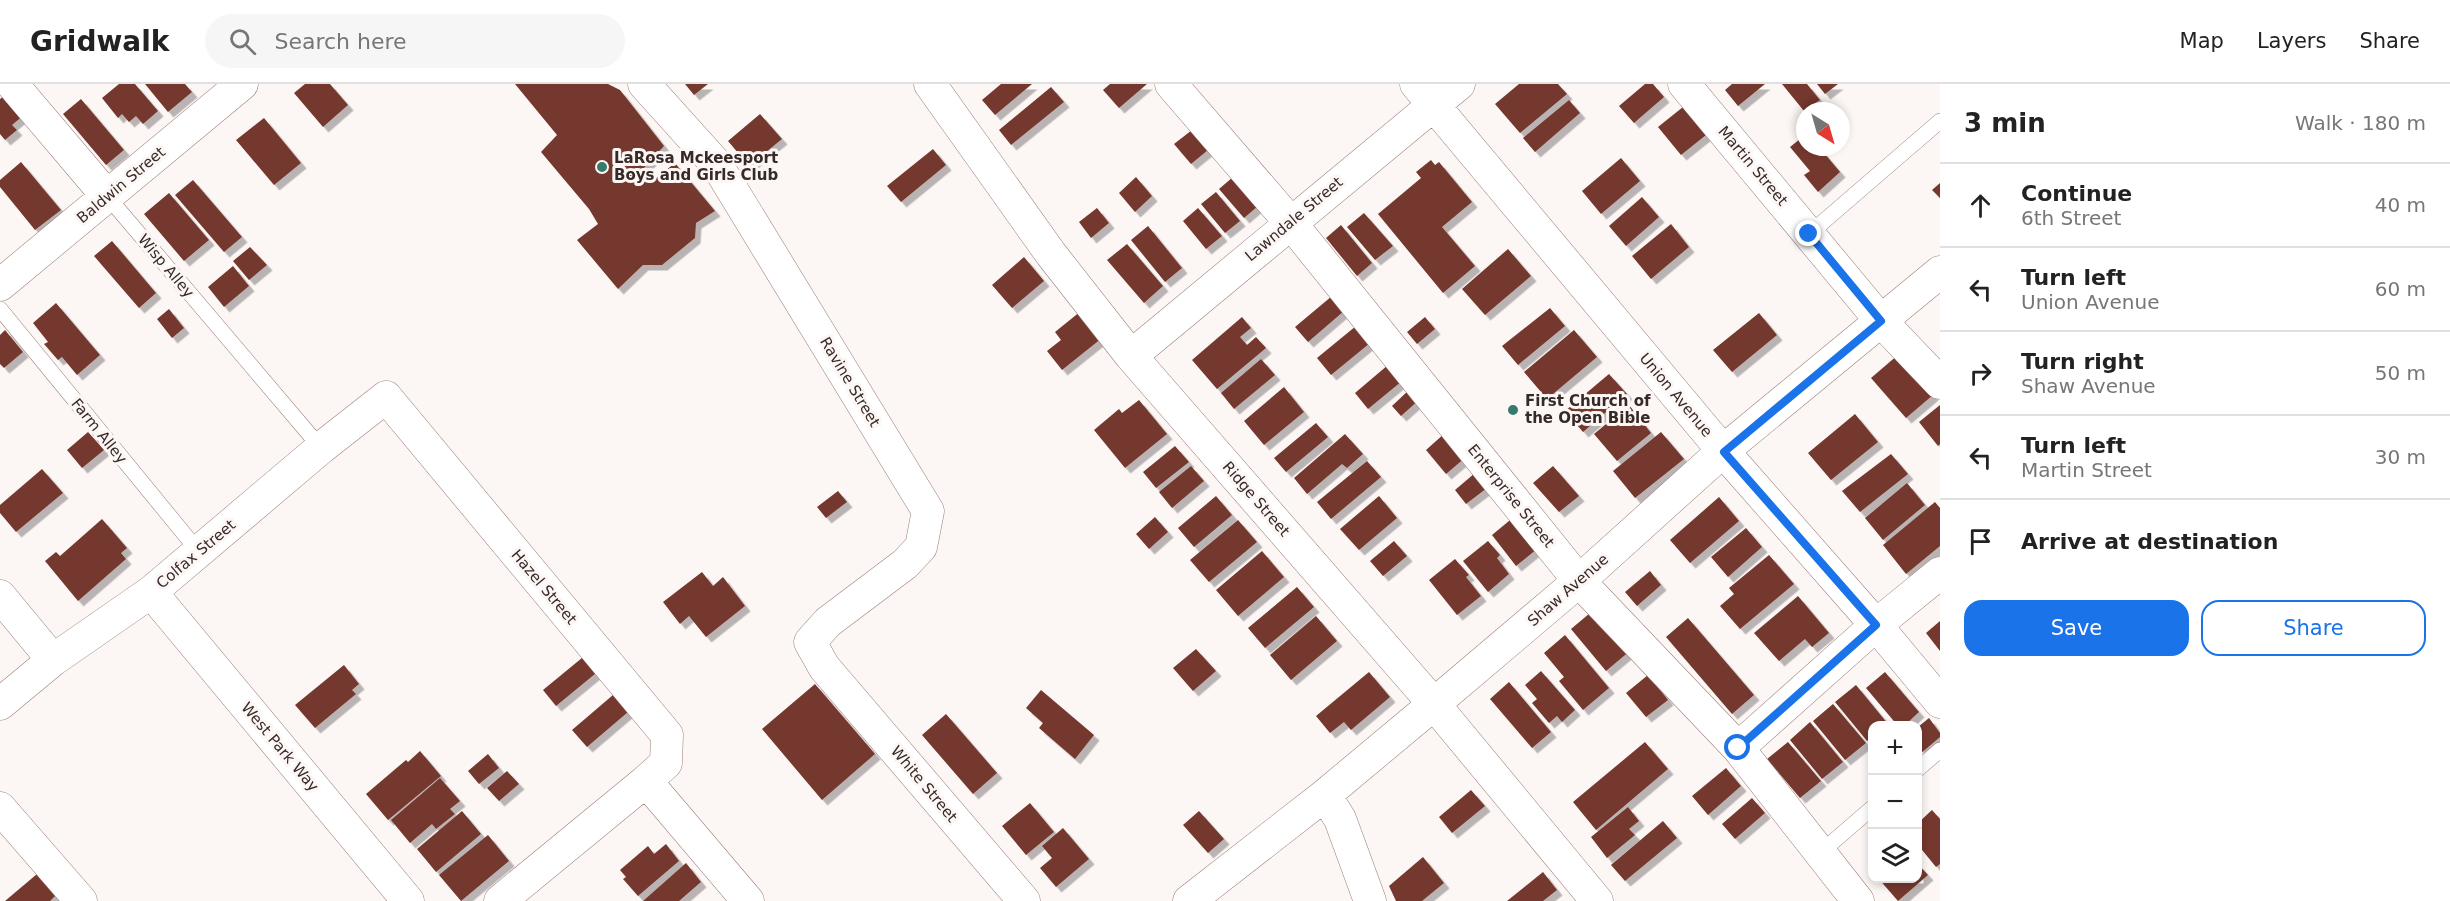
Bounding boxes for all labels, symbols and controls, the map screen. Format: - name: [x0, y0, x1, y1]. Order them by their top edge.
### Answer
- search box: [205, 14, 625, 68]
- text: Gridwalk: [30, 25, 169, 58]
- icon: search: [226, 25, 259, 58]
- text: Search here: [274, 29, 407, 54]
- text: Map: [2180, 29, 2224, 53]
- text: Layers: [2257, 29, 2326, 53]
- text: Share: [2359, 29, 2420, 53]
- north arrow: [1796, 102, 1850, 156]
- text: 3 min: [1964, 108, 2046, 138]
- text: Walk · 180 m: [2295, 111, 2426, 135]
- street label: Martin Street: [1715, 123, 1792, 209]
- street label: Baldwin Street: [73, 143, 169, 227]
- place label: LaRosa Mckeesport Boys and Girls Club: [614, 149, 778, 184]
- marker: LaRosa Mckeesport Boys and Girls Club: [595, 160, 609, 174]
- street label: Lawndale Street: [1242, 173, 1347, 265]
- text: Continue: [2021, 181, 2132, 206]
- icon: ahead: [1964, 189, 1997, 222]
- text: 40 m: [2375, 193, 2426, 217]
- text: 6th Street: [2021, 206, 2121, 230]
- route end: [1795, 220, 1821, 246]
- street label: Wisp Alley: [134, 231, 198, 302]
- text: Turn left: [2021, 265, 2126, 290]
- icon: left: [1964, 273, 1997, 306]
- text: 60 m: [2375, 277, 2426, 301]
- text: Union Avenue: [2021, 290, 2159, 314]
- street label: Ravine Street: [816, 334, 884, 430]
- street label: Union Avenue: [1636, 349, 1716, 441]
- text: Turn right: [2021, 349, 2144, 374]
- icon: right: [1964, 357, 1997, 390]
- text: 50 m: [2375, 361, 2426, 385]
- text: Shaw Avenue: [2021, 374, 2156, 398]
- place label: First Church of the Open Bible: [1525, 392, 1651, 427]
- street label: Farm Alley: [67, 395, 131, 467]
- marker: First Church of the Open Bible: [1506, 403, 1520, 417]
- text: Turn left: [2021, 433, 2126, 458]
- street label: Enterprise Street: [1464, 441, 1558, 551]
- icon: left: [1964, 441, 1997, 474]
- text: 30 m: [2375, 445, 2426, 469]
- street label: Ridge Street: [1219, 458, 1293, 540]
- text: Martin Street: [2021, 458, 2152, 482]
- street label: Colfax Street: [153, 516, 239, 592]
- icon: arrive: [1964, 525, 1997, 558]
- text: Arrive at destination: [2021, 529, 2278, 554]
- street label: Hazel Street: [508, 546, 581, 628]
- street label: Shaw Avenue: [1524, 550, 1612, 630]
- button: Save: [1964, 600, 2189, 656]
- button: Share: [2201, 600, 2426, 656]
- street label: West Park Way: [238, 699, 323, 795]
- map controls: [1868, 721, 1922, 883]
- button: +: [1868, 721, 1922, 775]
- route start: [1724, 734, 1750, 760]
- street label: White Street: [887, 742, 961, 826]
- button: −: [1868, 775, 1922, 829]
- button: layers: [1868, 829, 1922, 883]

